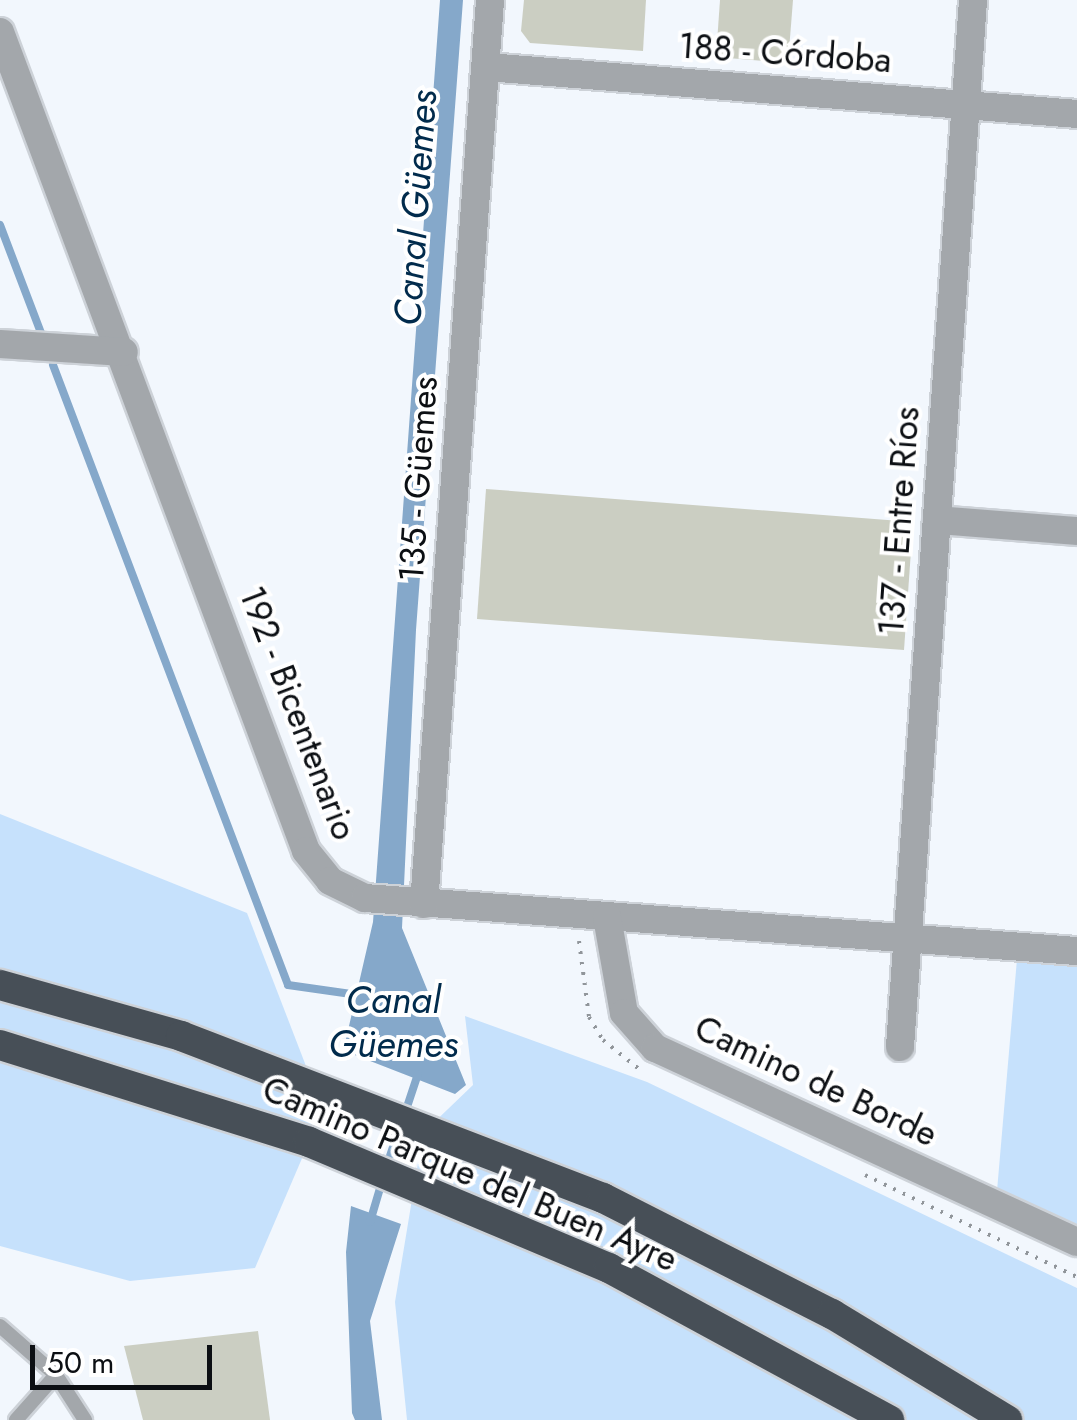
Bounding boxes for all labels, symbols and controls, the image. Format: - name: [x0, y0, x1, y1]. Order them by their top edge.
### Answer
- street label: 188 - Córdoba: [677, 25, 893, 81]
- water label: Canal Güemes: [384, 89, 446, 327]
- street label: 135 - Güemes: [390, 375, 446, 583]
- street label: 137 - Entre Ríos: [870, 405, 928, 637]
- street label: 192 - Bicentenario: [230, 580, 366, 846]
- water label: Canal Güemes: [328, 977, 458, 1066]
- street label: Camino de Borde: [688, 1007, 944, 1155]
- street label: Camino Parque del Buen Ayre: [256, 1068, 684, 1280]
- scale bar: [35, 1325, 218, 1387]
- text: 50 m: [47, 1341, 114, 1384]

